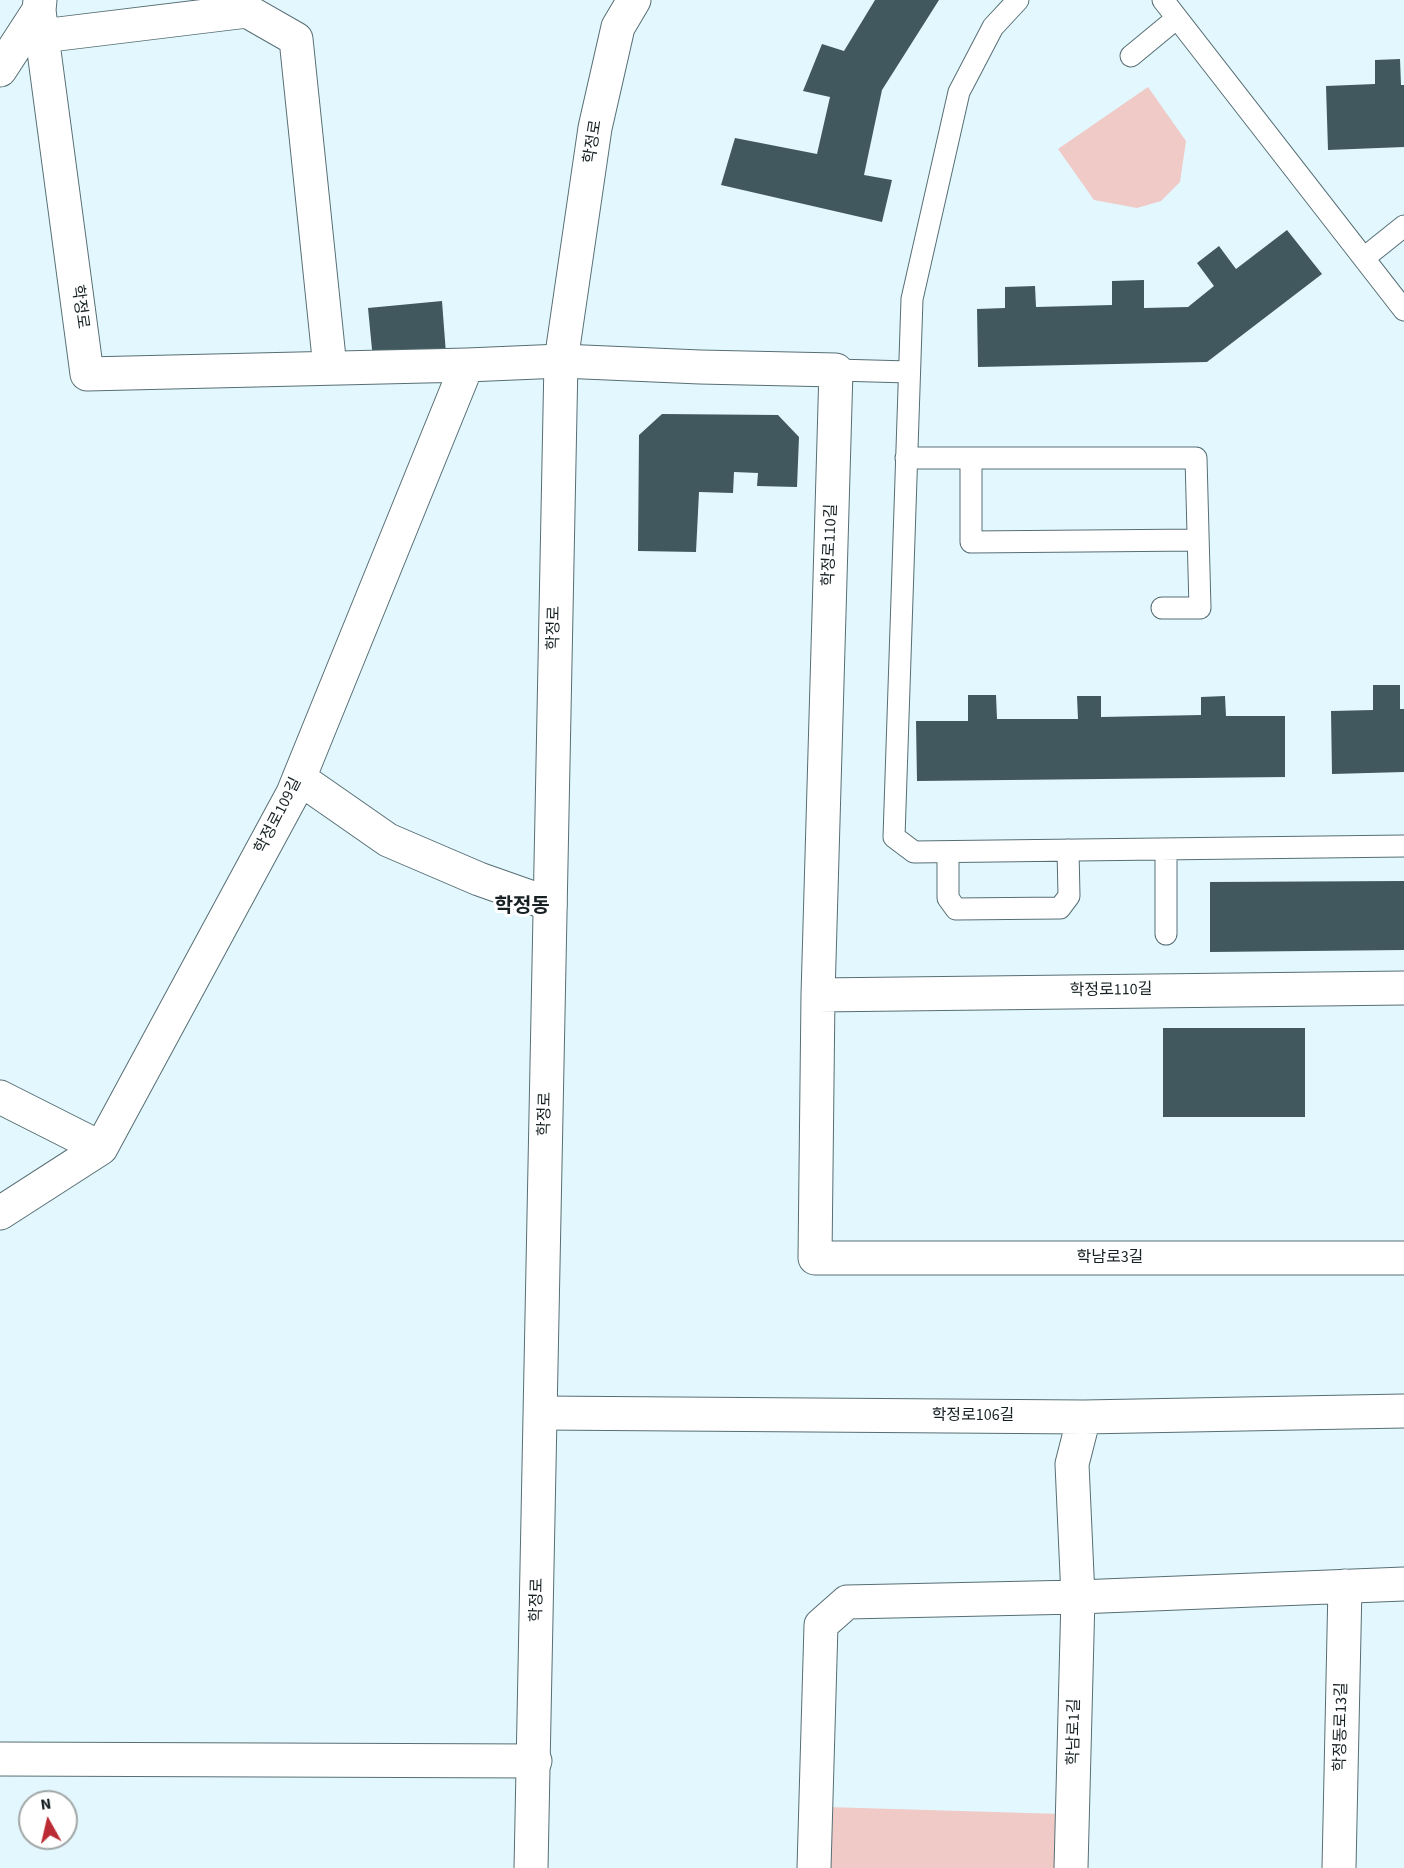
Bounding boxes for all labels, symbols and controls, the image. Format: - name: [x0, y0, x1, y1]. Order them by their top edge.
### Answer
- street label: 학정로: [581, 119, 607, 165]
- street label: 학정로: [66, 284, 92, 330]
- street label: 학정로110길: [820, 503, 842, 587]
- street label: 학정로: [545, 606, 565, 650]
- street label: 학정로109길: [252, 775, 306, 857]
- district label: 학정동: [494, 896, 550, 920]
- street label: 학정로110길: [1069, 981, 1153, 1001]
- street label: 학정로: [536, 1092, 556, 1136]
- street label: 학남로3길: [1077, 1248, 1143, 1268]
- street label: 학정로106길: [932, 1406, 1014, 1426]
- street label: 학정로: [528, 1578, 548, 1622]
- street label: 학정동로13길: [1332, 1682, 1352, 1772]
- street label: 학남로1길: [1065, 1698, 1085, 1766]
- north arrow: [18, 1790, 78, 1850]
- text: N: [39, 1793, 53, 1816]

